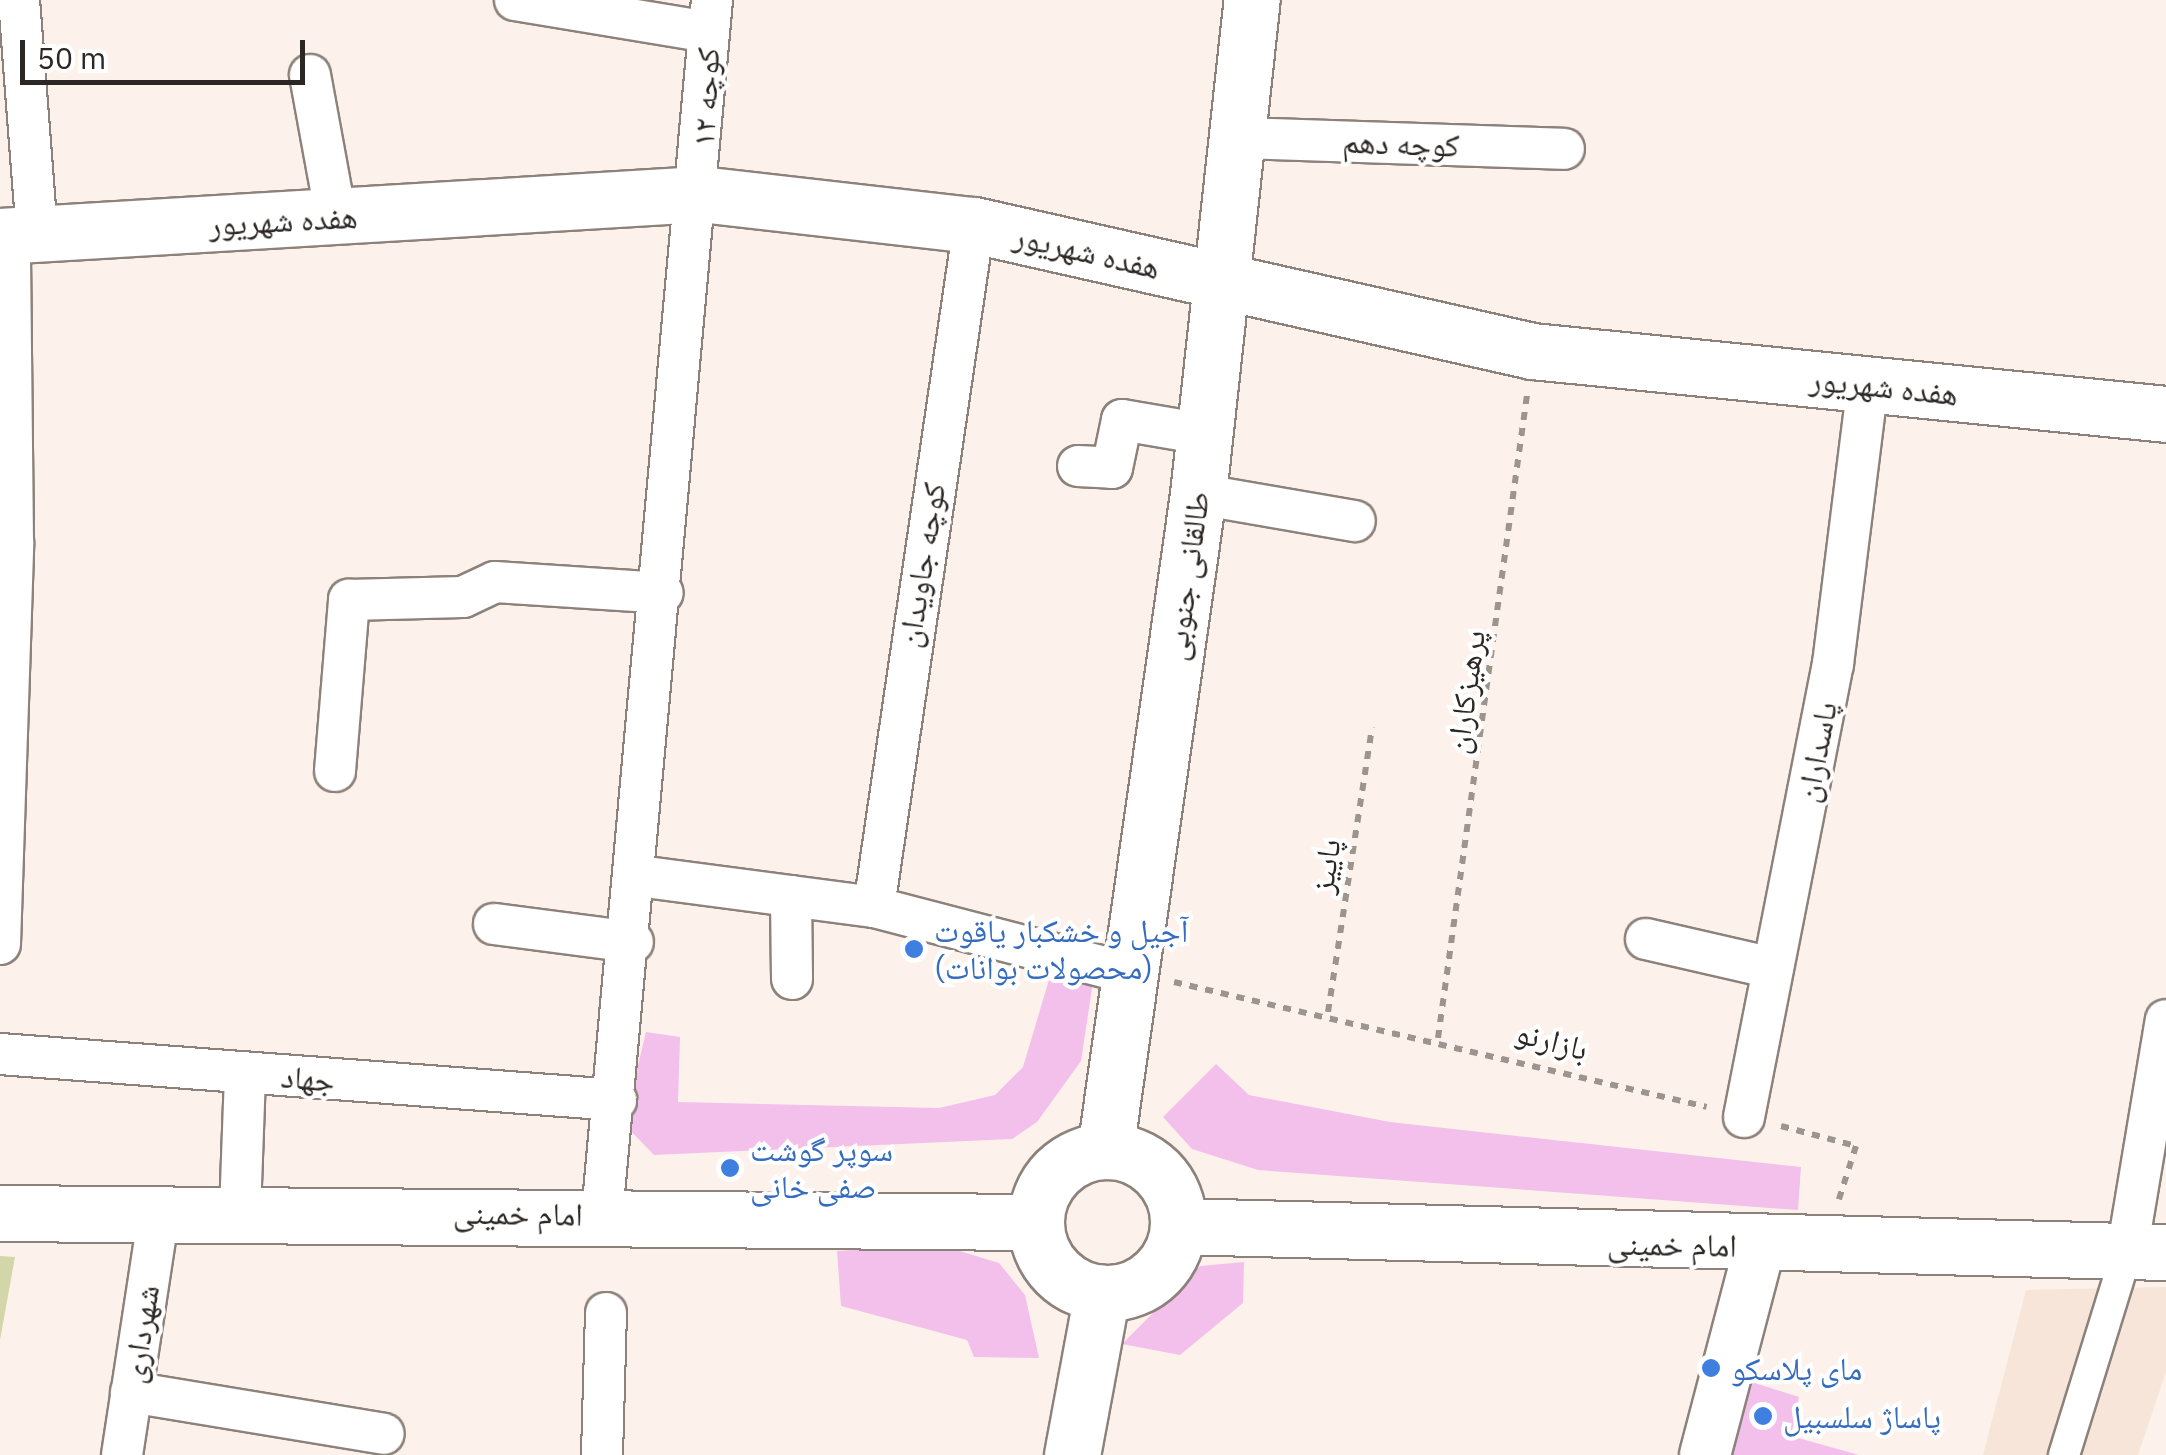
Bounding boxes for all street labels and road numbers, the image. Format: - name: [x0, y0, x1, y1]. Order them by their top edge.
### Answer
- street label: کوچه ۱۲: [683, 46, 727, 148]
- street label: کوچه دهم: [1342, 122, 1460, 164]
- street label: هفده شهریور: [208, 197, 358, 243]
- street label: هفده شهریور: [1010, 216, 1164, 286]
- street label: هفده شهریور: [1808, 359, 1960, 413]
- street label: کوچه جاویدان: [889, 480, 953, 650]
- street label: طالقانی جنوبی: [1155, 489, 1217, 663]
- street label: پرهیزکاران: [1437, 628, 1493, 756]
- street label: پاسداران: [1787, 698, 1845, 806]
- street label: پاییز: [1302, 836, 1348, 896]
- street label: بازارنو: [1512, 1012, 1592, 1068]
- street label: جهاد: [279, 1057, 337, 1099]
- street label: امام خمینی: [453, 1193, 583, 1233]
- street label: امام خمینی: [1607, 1224, 1737, 1264]
- street label: شهرداری: [113, 1282, 167, 1386]

